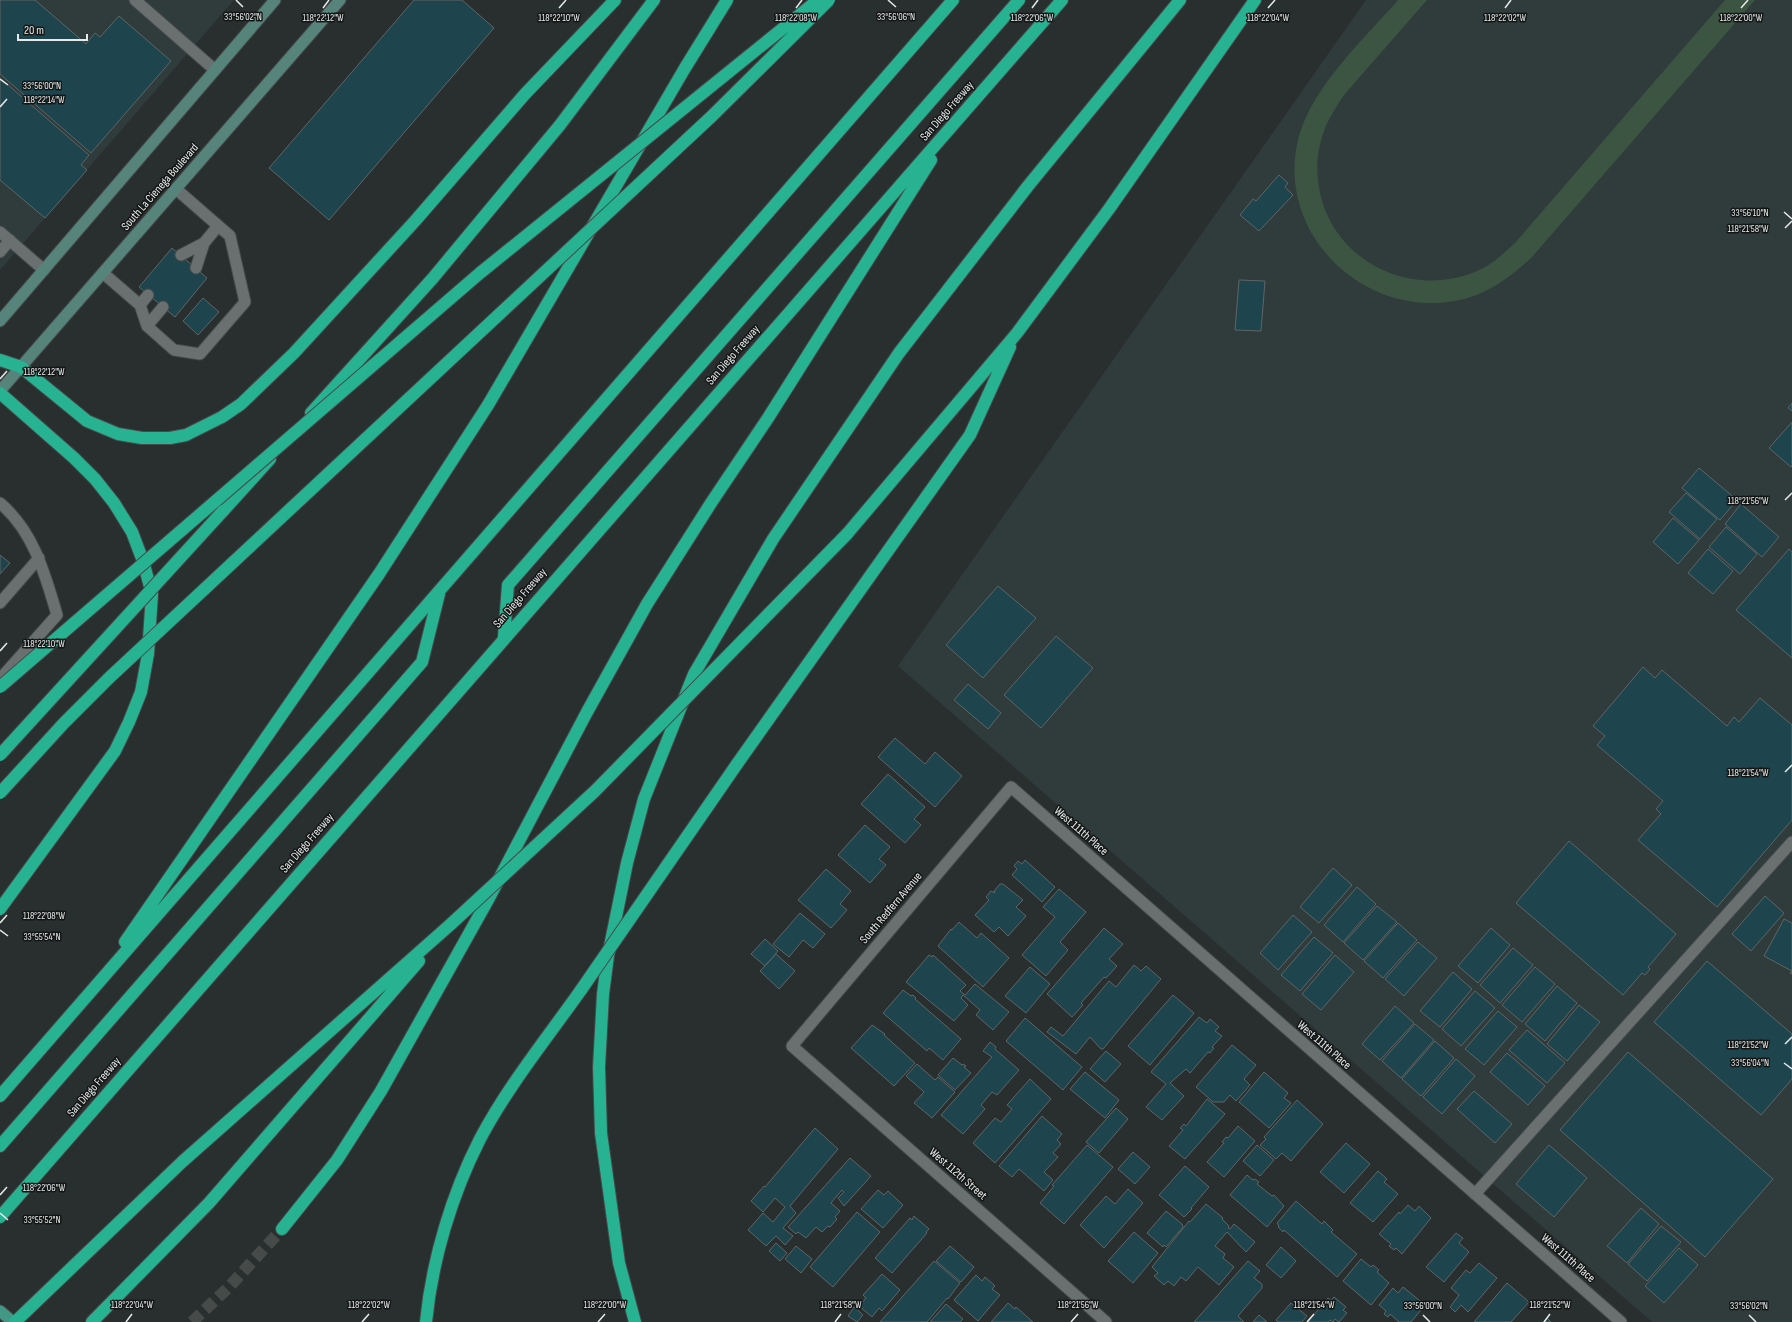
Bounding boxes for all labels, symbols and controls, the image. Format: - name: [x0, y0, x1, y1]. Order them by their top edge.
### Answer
- text: 33°56'02"N: [224, 11, 262, 23]
- text: 33°56'06"N: [877, 11, 915, 23]
- text: 118°22'12"W: [302, 12, 344, 24]
- text: 118°22'10"W: [538, 12, 580, 24]
- text: 118°22'08"W: [775, 12, 818, 24]
- text: 118°22'06"W: [1011, 12, 1054, 24]
- text: 118°22'04"W: [1247, 12, 1290, 24]
- text: 118°22'02"W: [1484, 12, 1527, 24]
- text: 118°22'00"W: [1720, 12, 1763, 24]
- scale bar: [18, 16, 87, 42]
- text: 20 m: [24, 23, 44, 38]
- street label: San Diego Freeway: [917, 78, 977, 144]
- text: 33°56'00"N: [23, 80, 61, 92]
- text: 118°22'14"W: [23, 94, 65, 106]
- street label: South La Cienega Boulevard: [118, 140, 202, 234]
- text: 33°56'10"N: [1731, 207, 1769, 219]
- text: 118°21'58"W: [1728, 223, 1769, 235]
- street label: San Diego Freeway: [703, 322, 763, 388]
- text: 118°22'12"W: [23, 366, 65, 378]
- text: 118°21'56"W: [1727, 495, 1769, 507]
- street label: San Diego Freeway: [490, 565, 550, 631]
- text: 118°22'10"W: [23, 638, 65, 650]
- text: 118°21'54"W: [1728, 767, 1769, 779]
- street label: West 111th Place: [1051, 803, 1111, 859]
- street label: San Diego Freeway: [277, 810, 337, 876]
- street label: South Redfern Avenue: [857, 869, 925, 947]
- text: 118°22'08"W: [23, 910, 66, 922]
- text: 33°55'54"N: [23, 931, 61, 943]
- street label: West 111th Place: [1294, 1017, 1354, 1073]
- text: 118°21'52"W: [1728, 1039, 1769, 1051]
- street label: San Diego Freeway: [64, 1054, 124, 1120]
- text: 33°56'04"N: [1731, 1057, 1769, 1069]
- street label: West 112th Street: [926, 1145, 990, 1203]
- text: 118°22'06"W: [23, 1182, 66, 1194]
- text: 33°55'52"N: [23, 1214, 61, 1226]
- street label: West 111th Place: [1538, 1230, 1598, 1286]
- text: 118°22'04"W: [111, 1299, 154, 1311]
- text: 118°22'02"W: [348, 1299, 391, 1311]
- text: 118°22'00"W: [584, 1299, 627, 1311]
- text: 118°21'58"W: [821, 1299, 862, 1311]
- text: 118°21'56"W: [1057, 1299, 1099, 1311]
- text: 118°21'54"W: [1294, 1299, 1335, 1311]
- text: 118°21'52"W: [1530, 1299, 1571, 1311]
- text: 33°56'00"N: [1404, 1300, 1442, 1312]
- text: 33°56'02"N: [1730, 1300, 1768, 1312]

